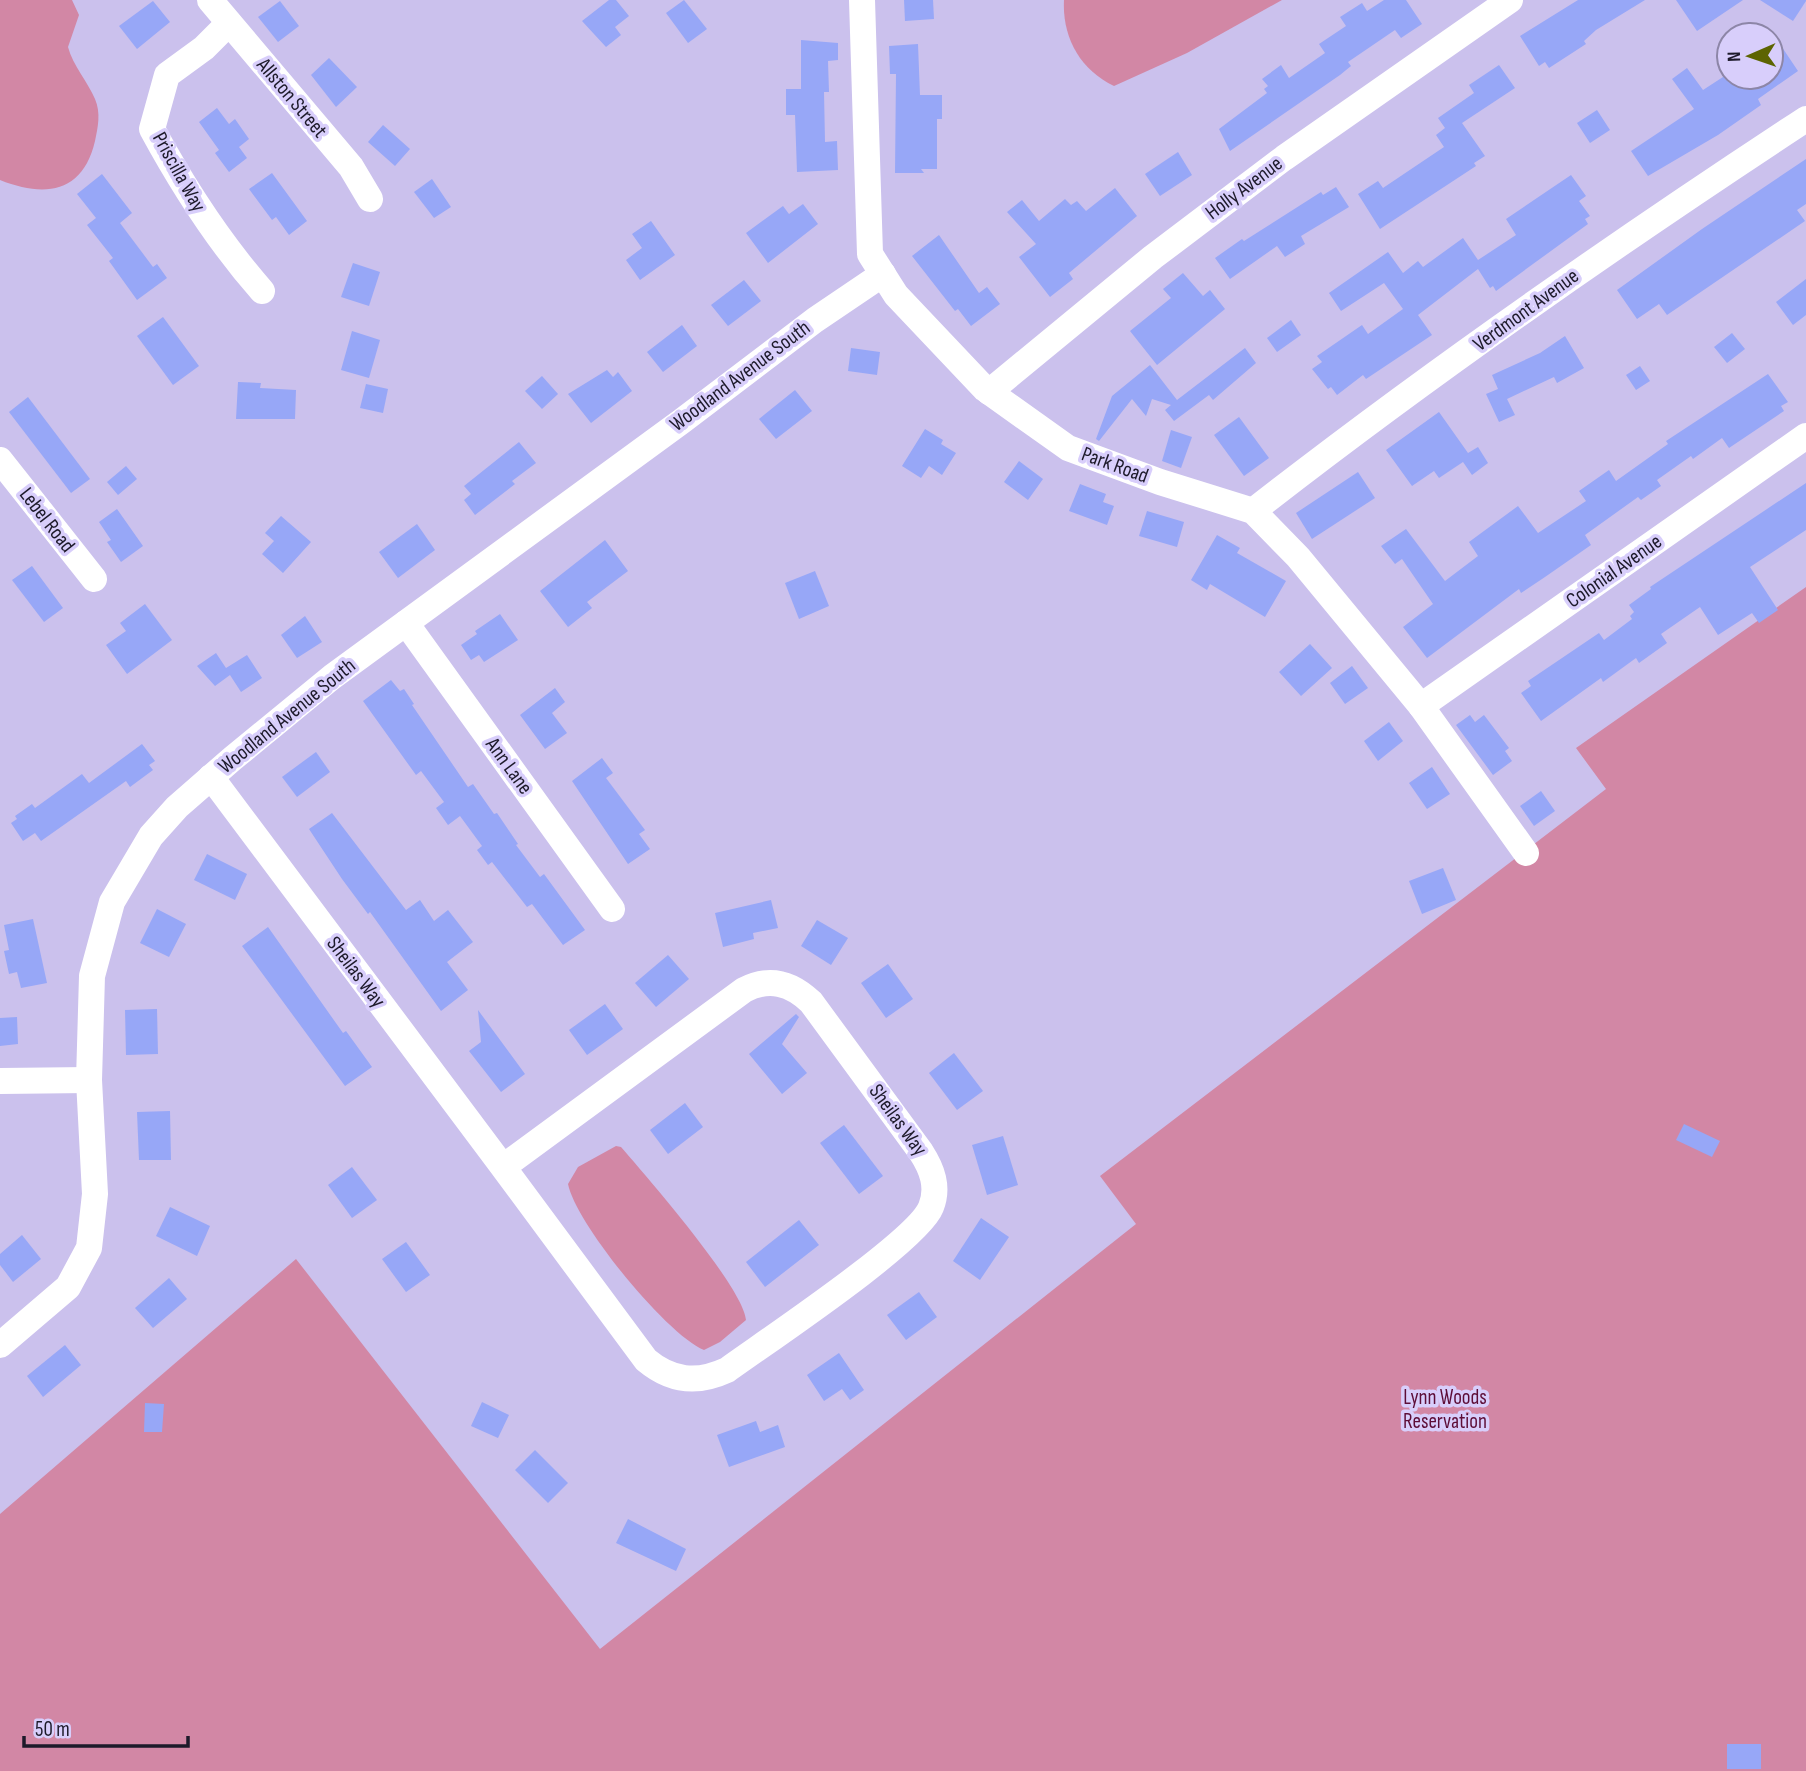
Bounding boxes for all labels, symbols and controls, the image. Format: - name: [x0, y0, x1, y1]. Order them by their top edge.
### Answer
- north arrow: [1715, 21, 1785, 91]
- text: N: [1723, 51, 1746, 62]
- street label: Allston Street: [251, 52, 332, 143]
- street label: Priscilla Way: [147, 128, 211, 216]
- street label: Holly Avenue: [1201, 151, 1287, 225]
- street label: Verdmont Avenue: [1468, 263, 1584, 357]
- street label: Woodland Avenue South: [665, 315, 815, 437]
- street label: Park Road: [1078, 441, 1152, 489]
- street label: Lebel Road: [14, 483, 80, 557]
- street label: Colonial Avenue: [1561, 529, 1667, 613]
- street label: Woodland Avenue South: [213, 653, 361, 779]
- street label: Ann Lane: [479, 732, 538, 799]
- street label: Sheilas Way: [321, 932, 391, 1012]
- street label: Sheilas Way: [864, 1079, 932, 1161]
- park label: Lynn Woods Reservation: [1403, 1385, 1487, 1434]
- scale bar: [24, 1704, 189, 1748]
- text: 50 m: [35, 1717, 70, 1742]

